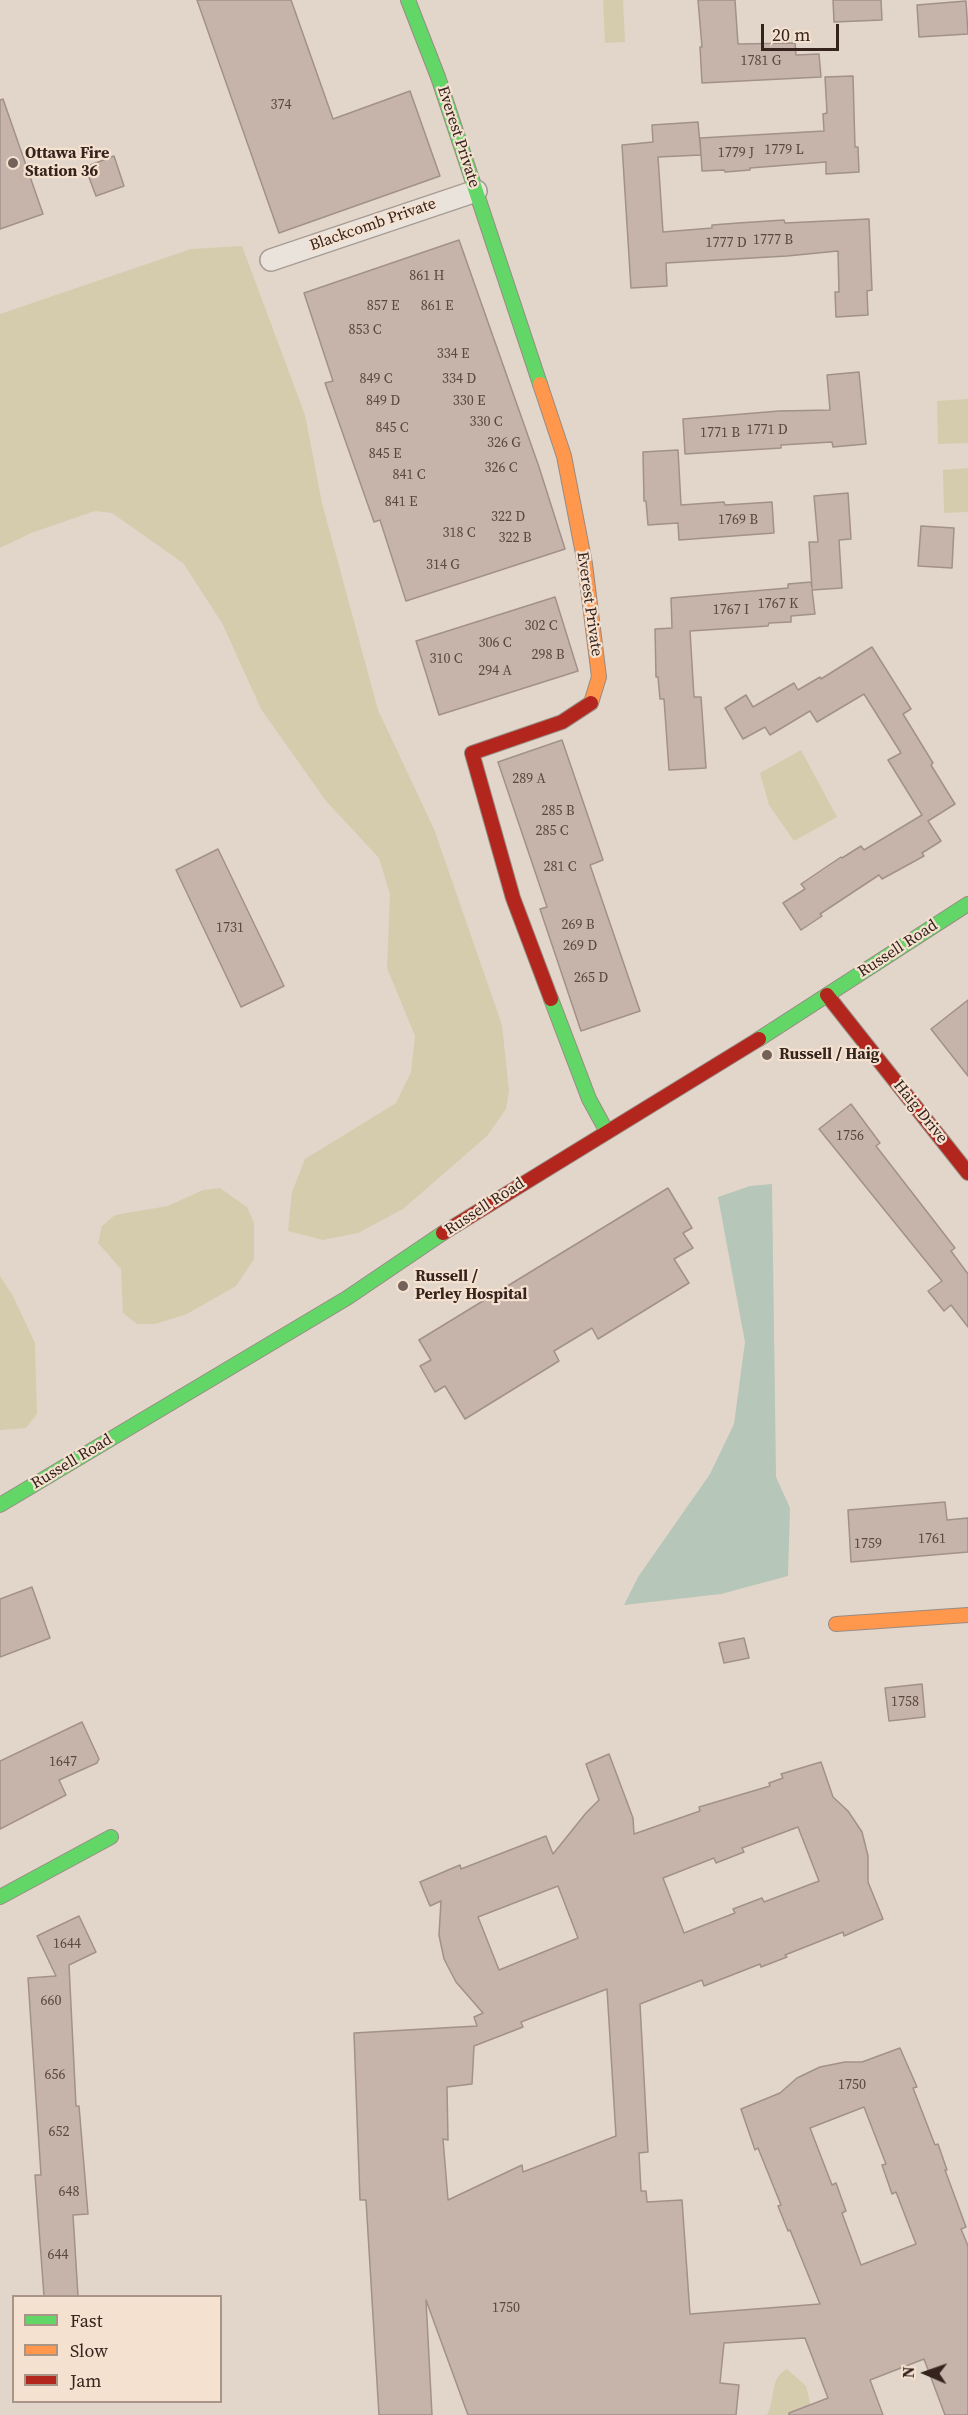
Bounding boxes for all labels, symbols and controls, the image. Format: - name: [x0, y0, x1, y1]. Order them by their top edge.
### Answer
- scale bar: [764, 12, 842, 50]
- text: 20 m: [772, 22, 810, 47]
- house number: 1781 G: [741, 53, 781, 69]
- street label: Everest Private: [433, 84, 483, 190]
- house number: 374: [271, 97, 291, 113]
- house number: 1779 L: [764, 142, 804, 158]
- place label: Ottawa Fire Station 36: [25, 144, 109, 182]
- house number: 1779 J: [718, 145, 754, 161]
- marker: Ottawa Fire Station 36: [6, 156, 20, 170]
- street label: Blackcomb Private: [307, 194, 439, 256]
- house number: 1777 B: [753, 232, 793, 248]
- house number: 1777 D: [705, 235, 747, 251]
- house number: 861 H: [409, 268, 445, 284]
- house number: 857 E: [367, 298, 399, 314]
- house number: 861 E: [421, 298, 453, 314]
- house number: 853 C: [348, 322, 382, 338]
- house number: 334 E: [437, 346, 469, 362]
- house number: 849 C: [359, 371, 393, 387]
- house number: 334 D: [442, 371, 476, 387]
- house number: 849 D: [366, 393, 400, 409]
- house number: 330 E: [453, 393, 485, 409]
- house number: 330 C: [469, 414, 503, 430]
- house number: 845 C: [375, 420, 409, 436]
- house number: 1771 D: [746, 422, 788, 438]
- house number: 1771 B: [700, 425, 740, 441]
- house number: 326 G: [487, 435, 521, 451]
- house number: 845 E: [369, 446, 401, 462]
- house number: 326 C: [484, 460, 518, 476]
- house number: 841 C: [392, 467, 426, 483]
- house number: 841 E: [385, 494, 417, 510]
- house number: 322 D: [491, 509, 525, 525]
- house number: 1769 B: [718, 512, 758, 528]
- house number: 318 C: [442, 525, 476, 541]
- house number: 322 B: [498, 530, 532, 546]
- street label: Everest Private: [572, 550, 606, 658]
- house number: 314 G: [426, 557, 460, 573]
- house number: 1767 K: [758, 596, 798, 612]
- house number: 1767 I: [713, 602, 749, 618]
- house number: 302 C: [524, 618, 558, 634]
- house number: 306 C: [478, 635, 512, 651]
- house number: 298 B: [531, 647, 565, 663]
- house number: 310 C: [429, 651, 463, 667]
- house number: 294 A: [478, 663, 512, 679]
- house number: 289 A: [512, 771, 546, 787]
- house number: 285 B: [541, 803, 575, 819]
- house number: 285 C: [535, 823, 569, 839]
- house number: 281 C: [543, 859, 577, 875]
- street label: Russell Road: [855, 916, 941, 982]
- house number: 269 B: [561, 917, 595, 933]
- house number: 1731: [216, 920, 244, 936]
- house number: 269 D: [563, 938, 597, 954]
- house number: 265 D: [574, 970, 608, 986]
- place label: Russell / Haig: [779, 1045, 879, 1065]
- marker: Russell / Haig: [760, 1048, 774, 1062]
- street label: Haig Drive: [889, 1077, 951, 1147]
- house number: 1756: [836, 1128, 864, 1144]
- street label: Russell Road: [442, 1174, 528, 1240]
- place label: Russell / Perley Hospital: [415, 1267, 527, 1305]
- marker: Russell / Perley Hospital: [396, 1279, 410, 1293]
- street label: Russell Road: [28, 1430, 116, 1494]
- house number: 1761: [918, 1531, 946, 1547]
- house number: 1759: [854, 1536, 882, 1552]
- house number: 1758: [891, 1694, 919, 1710]
- house number: 1647: [49, 1754, 77, 1770]
- house number: 1644: [53, 1936, 81, 1952]
- house number: 660: [41, 1993, 61, 2009]
- house number: 656: [45, 2067, 65, 2083]
- house number: 1750: [838, 2077, 866, 2093]
- house number: 652: [49, 2124, 69, 2140]
- house number: 648: [59, 2184, 79, 2200]
- house number: 644: [48, 2247, 68, 2263]
- legend: [12, 2295, 222, 2403]
- house number: 1750: [492, 2300, 520, 2316]
- text: Fast: [70, 2308, 103, 2333]
- text: Slow: [70, 2338, 108, 2363]
- north arrow: [896, 2343, 956, 2403]
- text: N: [897, 2366, 919, 2379]
- text: Jam: [70, 2368, 102, 2393]

